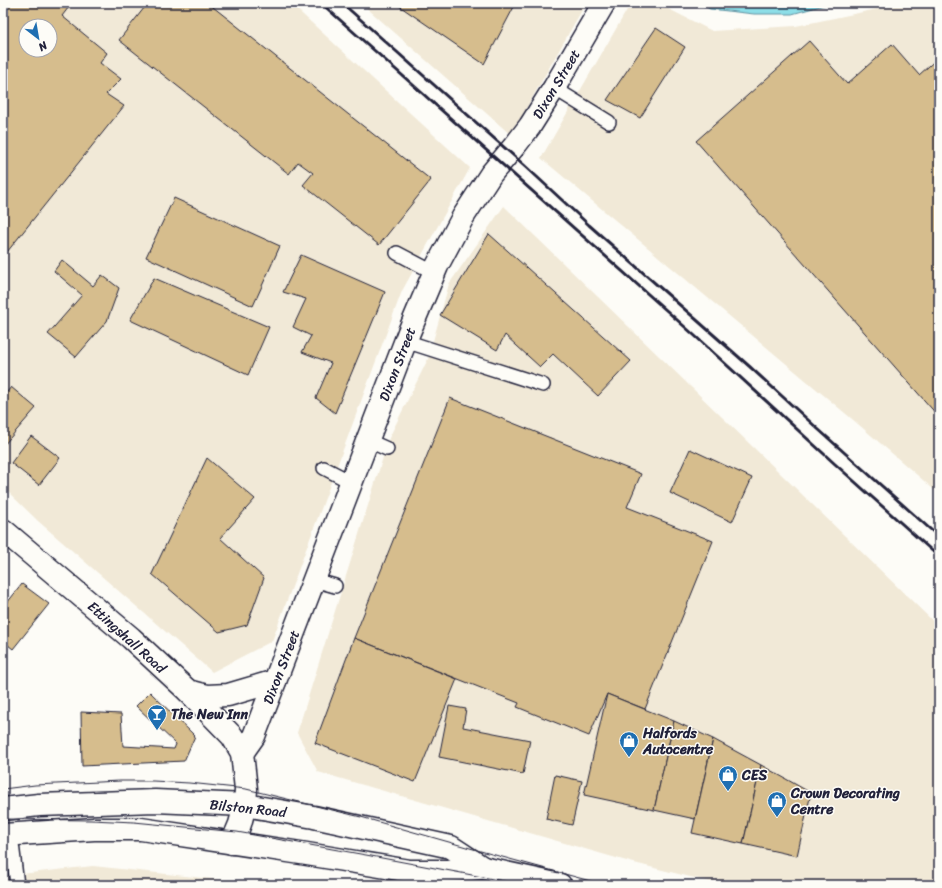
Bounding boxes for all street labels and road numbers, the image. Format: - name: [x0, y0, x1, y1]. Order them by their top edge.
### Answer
- street label: Dixon Street: [526, 44, 587, 124]
- street label: Dixon Street: [372, 323, 423, 405]
- street label: Ettingshall Road: [81, 595, 173, 681]
- street label: Dixon Street: [256, 626, 307, 708]
- street label: Bilston Road: [208, 792, 289, 825]

